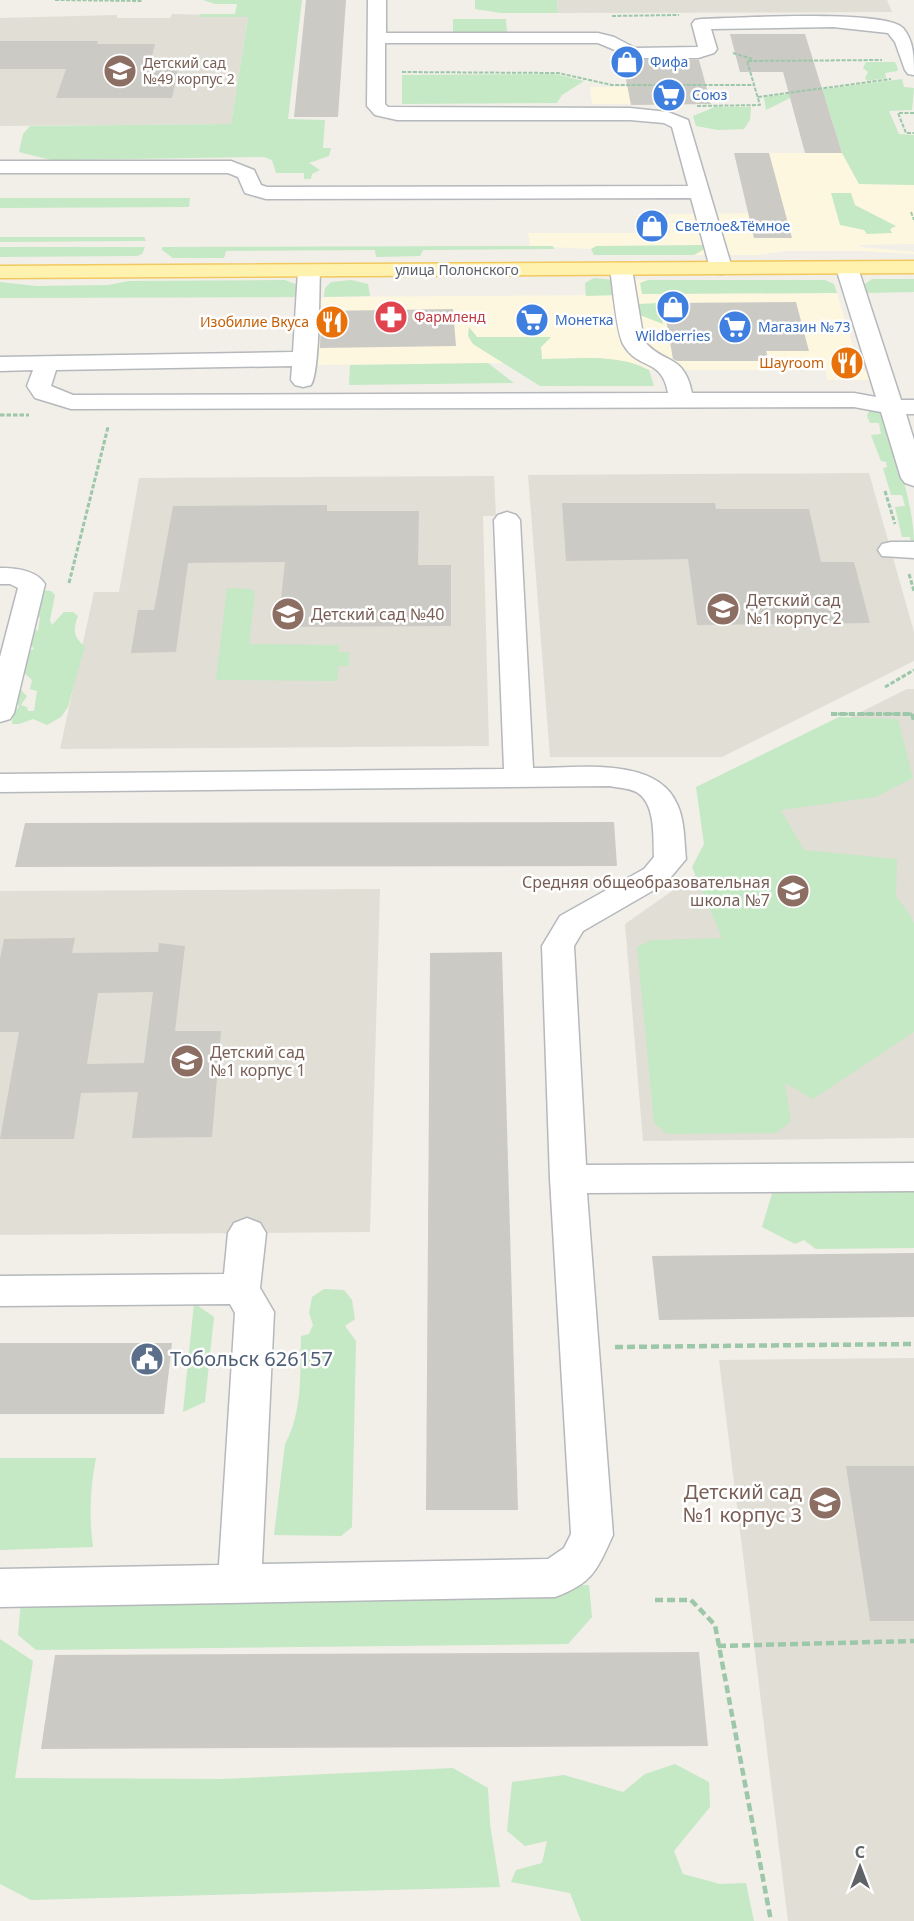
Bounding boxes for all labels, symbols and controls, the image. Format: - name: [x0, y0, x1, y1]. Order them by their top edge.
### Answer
- shop icon: Фифа: [609, 44, 645, 80]
- place label: Фифа: [650, 52, 688, 71]
- school or university icon: Детский сад №49 корпус 2: [102, 53, 138, 89]
- place label: Детский сад №49 корпус 2: [143, 53, 235, 88]
- supermarket icon: Союз: [651, 77, 687, 113]
- place label: Союз: [692, 85, 727, 104]
- shop icon: Светлое&Тёмное: [634, 208, 670, 244]
- place label: Светлое&Тёмное: [675, 216, 791, 235]
- street label: улица Полонского: [395, 260, 519, 279]
- shop icon: Wildberries: [655, 289, 691, 325]
- pharmacy icon: Фармленд: [373, 299, 409, 335]
- supermarket icon: Монетка: [514, 302, 550, 338]
- restaurant icon: Изобилие Вкуса: [314, 304, 350, 340]
- place label: Фармленд: [414, 307, 486, 326]
- supermarket icon: Магазин №73: [717, 309, 753, 345]
- place label: Монетка: [555, 310, 614, 329]
- place label: Изобилие Вкуса: [200, 312, 309, 331]
- place label: Магазин №73: [758, 317, 850, 336]
- place label: Wildberries: [635, 326, 711, 345]
- restaurant icon: Шауroom: [829, 345, 865, 381]
- place label: Шауroom: [759, 353, 824, 372]
- place label: Детский сад №1 корпус 2: [746, 589, 842, 629]
- school or university icon: Детский сад №1 корпус 2: [705, 591, 741, 627]
- school or university icon: Детский сад №40: [270, 596, 306, 632]
- place label: Детский сад №40: [311, 603, 444, 625]
- place label: Средняя общеобразовательная школа №7: [522, 871, 770, 911]
- school or university icon: Средняя общеобразовательная школа №7: [775, 873, 811, 909]
- place label: Детский сад №1 корпус 1: [210, 1041, 306, 1081]
- school or university icon: Детский сад №1 корпус 1: [169, 1043, 205, 1079]
- public building icon: Тобольск 626157: [129, 1341, 165, 1377]
- place label: Тобольск 626157: [170, 1345, 333, 1372]
- place label: Детский сад №1 корпус 3: [683, 1478, 802, 1528]
- school or university icon: Детский сад №1 корпус 3: [807, 1485, 843, 1521]
- north arrow: [830, 1837, 890, 1897]
- text: С: [855, 1841, 865, 1863]

